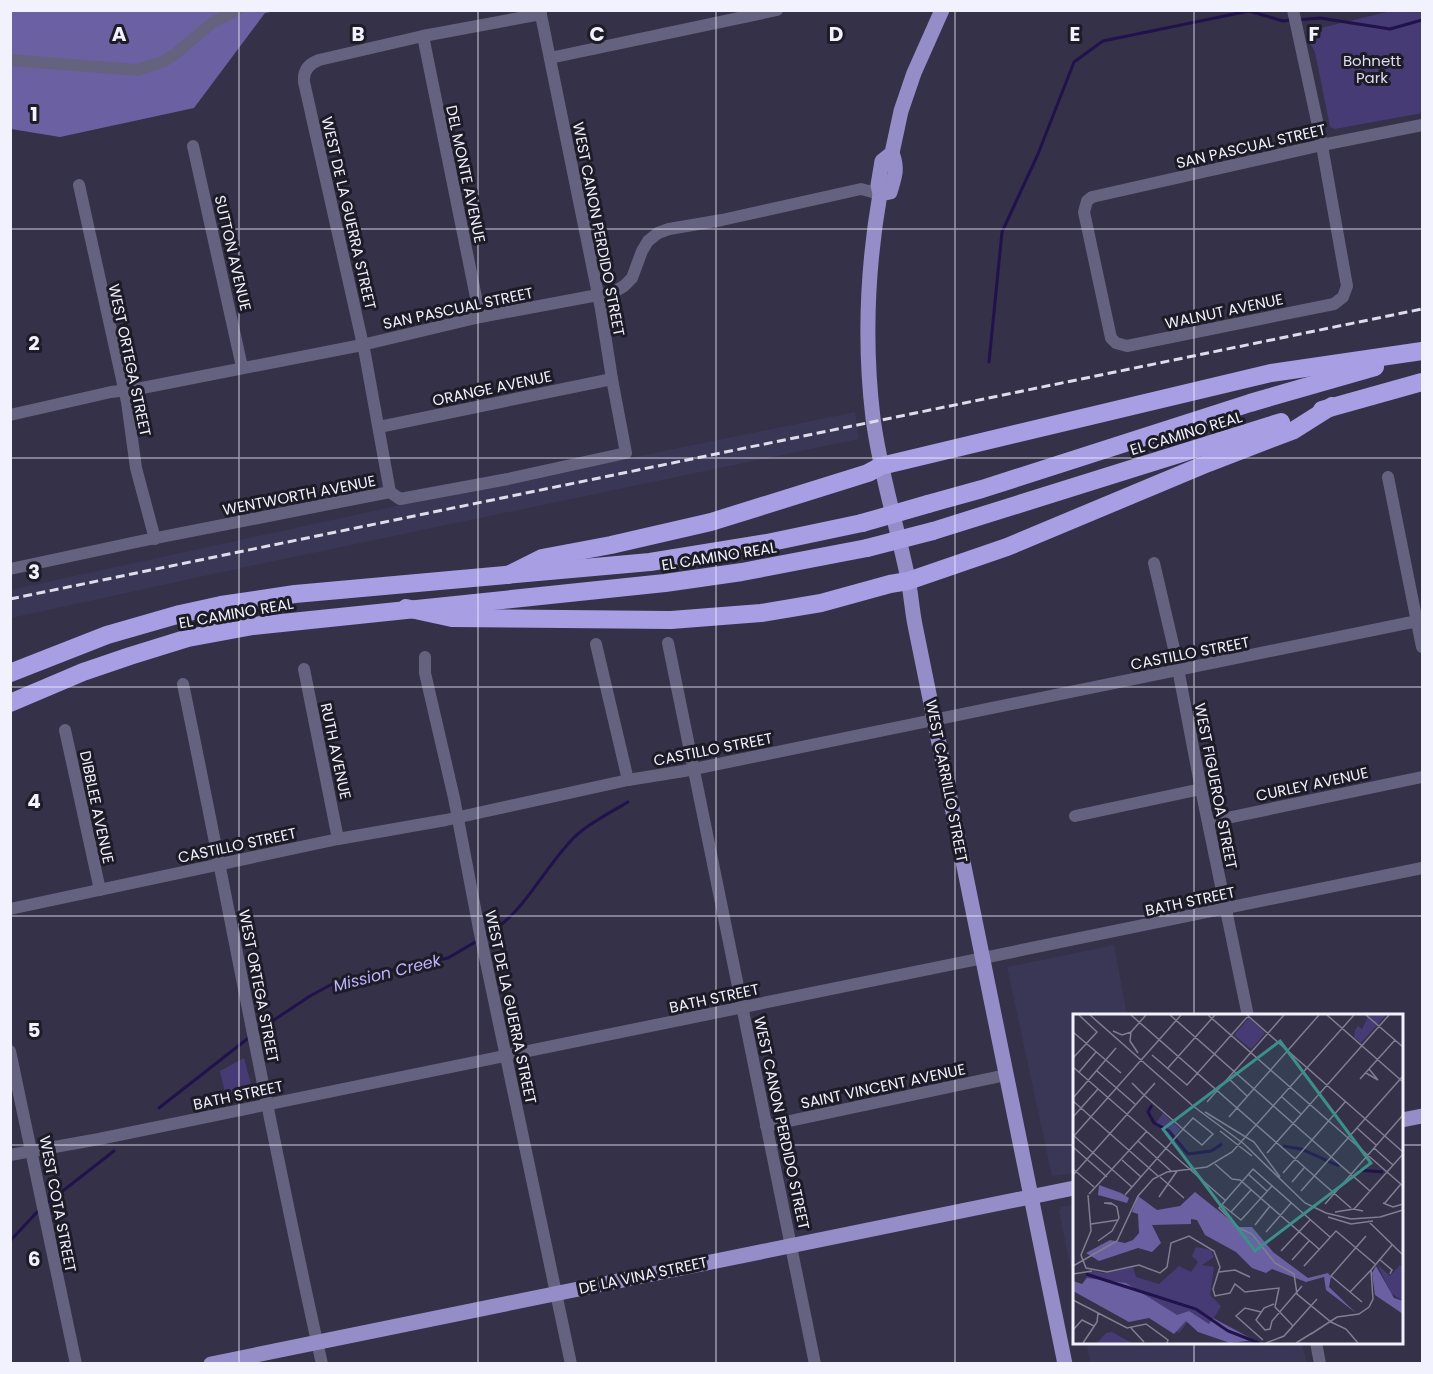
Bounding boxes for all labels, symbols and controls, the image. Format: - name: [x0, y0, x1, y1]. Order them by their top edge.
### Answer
- text: A: [112, 20, 127, 48]
- text: B: [351, 20, 365, 48]
- text: C: [589, 20, 605, 48]
- text: D: [829, 20, 843, 48]
- text: E: [1070, 20, 1080, 48]
- text: F: [1309, 20, 1320, 48]
- park label: Bohnett Park: [1343, 50, 1401, 88]
- text: 1: [30, 100, 38, 128]
- street label: DEL MONTE AVENUE: [441, 103, 491, 245]
- street label: WEST DE LA GUERRA STREET: [317, 114, 381, 312]
- street label: SAN PASCUAL STREET: [1174, 119, 1328, 173]
- street label: WEST CANON PERDIDO STREET: [568, 120, 630, 338]
- street label: SUTTON AVENUE: [210, 193, 256, 313]
- street label: WEST ORTEGA STREET: [104, 282, 156, 438]
- street label: SAN PASCUAL STREET: [381, 282, 535, 334]
- street label: WALNUT AVENUE: [1163, 288, 1285, 334]
- text: 2: [28, 329, 40, 357]
- street label: ORANGE AVENUE: [431, 365, 553, 411]
- street label: EL CAMINO REAL: [1127, 406, 1245, 460]
- street label: WENTWORTH AVENUE: [221, 470, 377, 520]
- street label: EL CAMINO REAL: [660, 536, 779, 575]
- text: 3: [28, 558, 40, 586]
- street label: EL CAMINO REAL: [177, 592, 296, 633]
- street label: CASTILLO STREET: [1129, 631, 1251, 675]
- street label: WEST CARRILLO STREET: [921, 698, 973, 864]
- street label: RUTH AVENUE: [316, 701, 356, 801]
- street label: WEST FIGUEROA STREET: [1190, 701, 1242, 871]
- street label: CASTILLO STREET: [652, 727, 774, 771]
- street label: DIBBLEE AVENUE: [75, 749, 119, 865]
- street label: CURLEY AVENUE: [1254, 762, 1370, 806]
- text: 4: [27, 787, 41, 815]
- street label: CASTILLO STREET: [176, 822, 298, 868]
- street label: BATH STREET: [1143, 881, 1237, 921]
- street label: WEST ORTEGA STREET: [234, 908, 284, 1064]
- street label: WEST DE LA GUERRA STREET: [480, 908, 542, 1106]
- water label: Mission Creek: [331, 948, 444, 997]
- street label: BATH STREET: [667, 978, 761, 1018]
- street label: WEST CANON PERDIDO STREET: [749, 1014, 815, 1232]
- inset map: [1073, 1014, 1403, 1344]
- text: 5: [28, 1016, 41, 1044]
- street label: SAINT VINCENT AVENUE: [799, 1058, 967, 1114]
- street label: BATH STREET: [191, 1075, 285, 1115]
- street label: WEST COTA STREET: [34, 1134, 82, 1274]
- text: 6: [28, 1245, 40, 1273]
- street label: DE LA VINA STREET: [577, 1251, 709, 1299]

